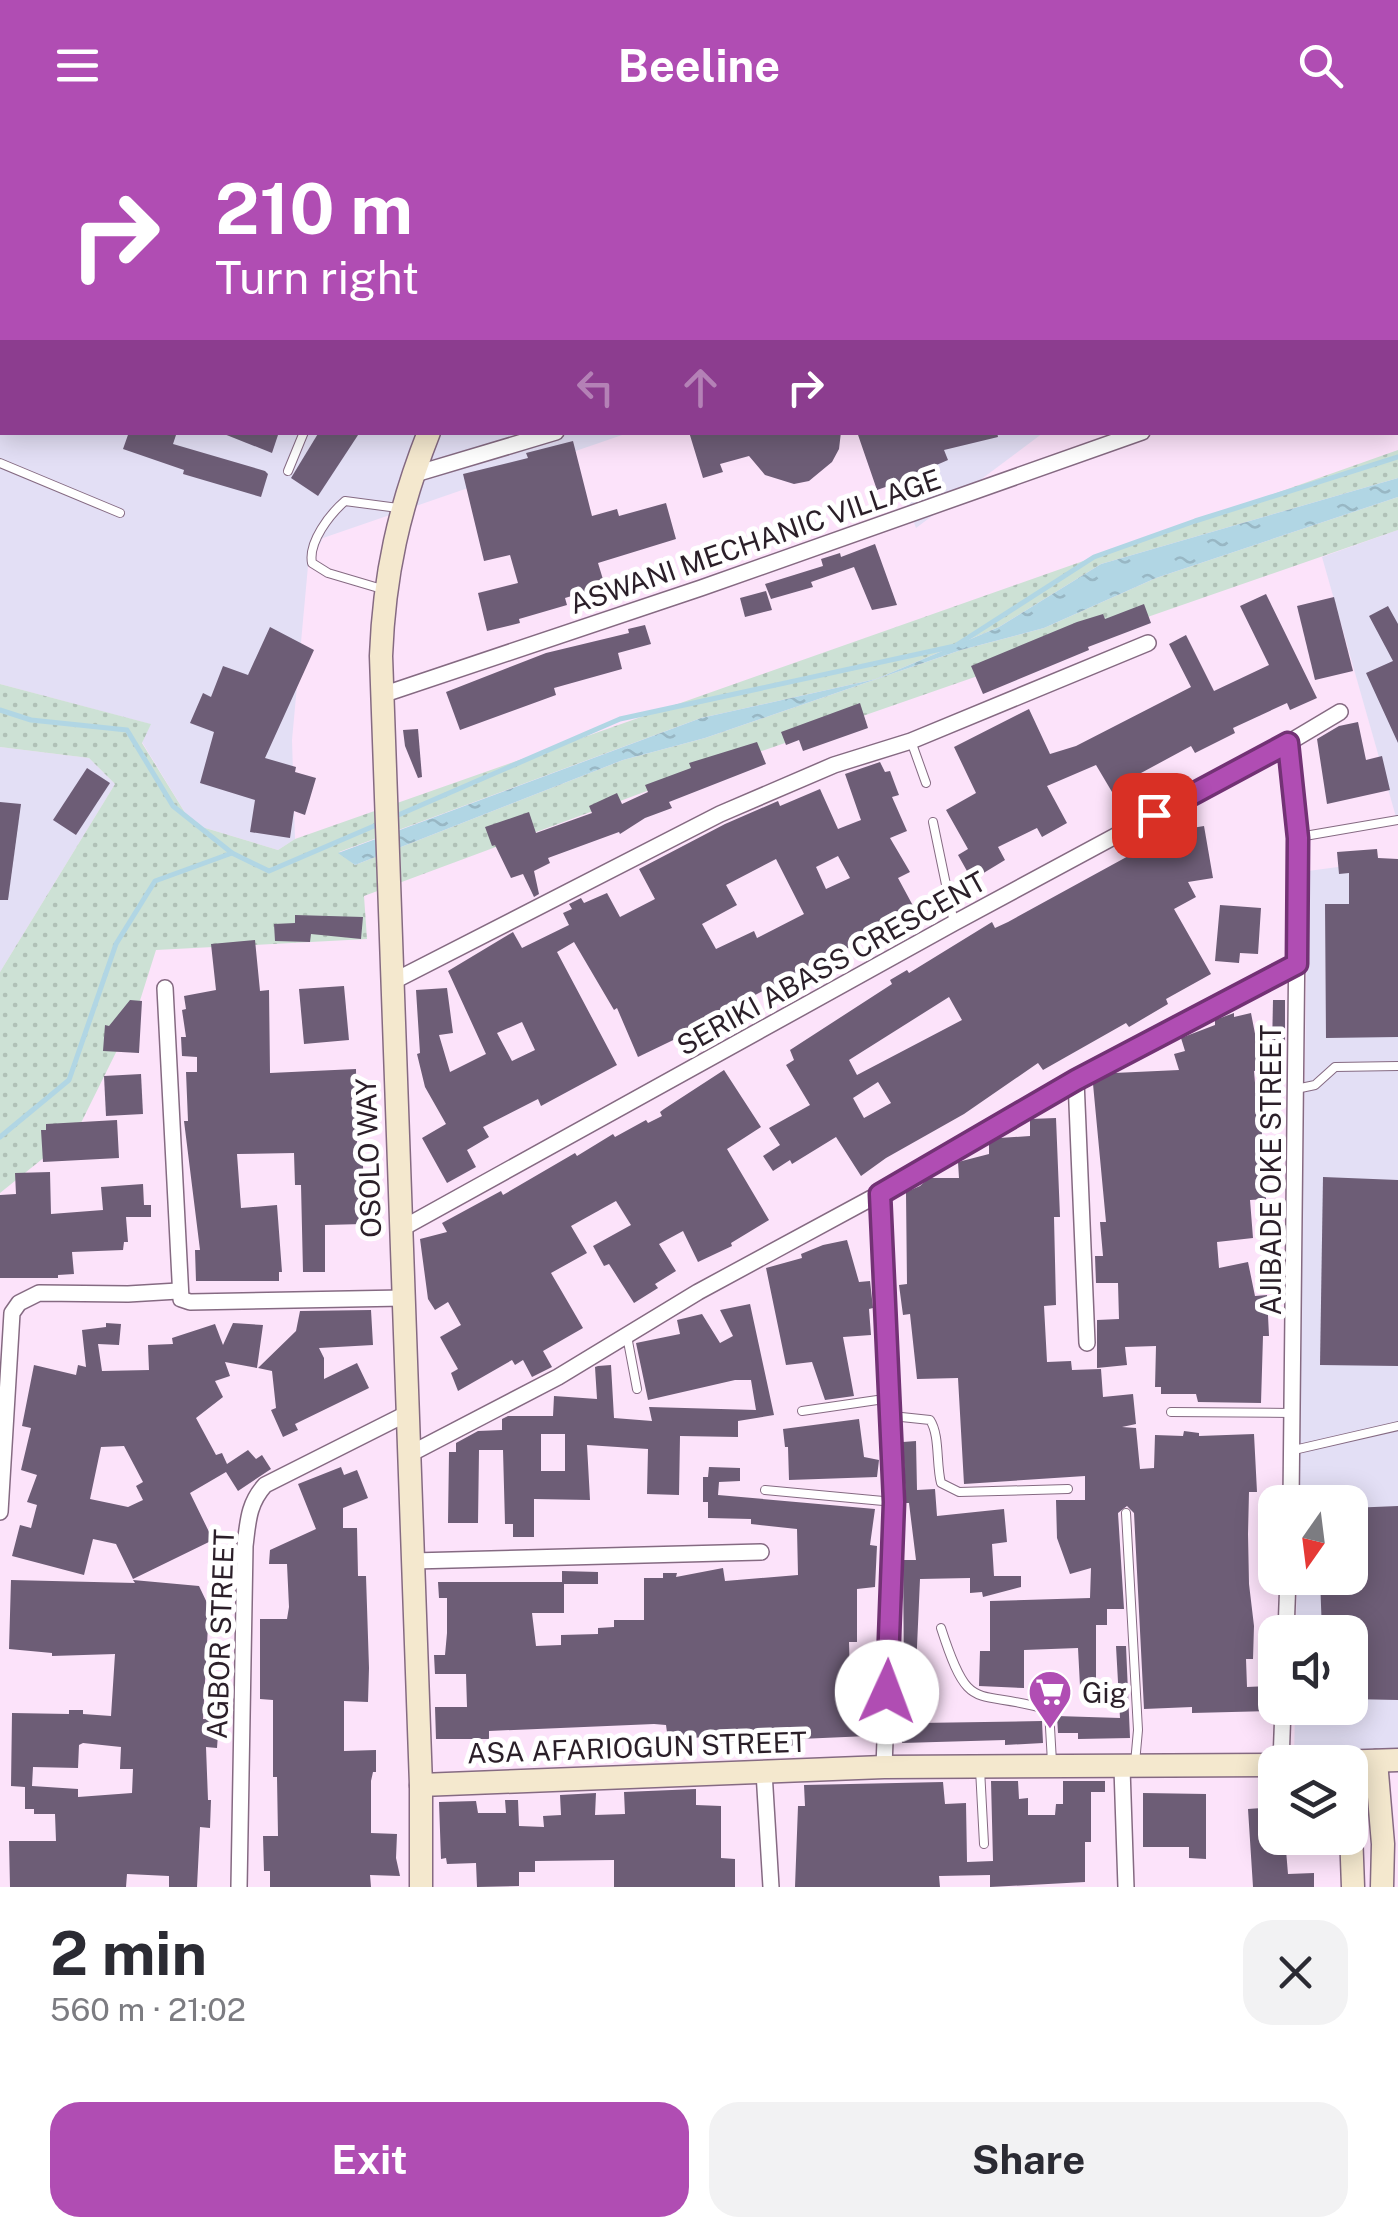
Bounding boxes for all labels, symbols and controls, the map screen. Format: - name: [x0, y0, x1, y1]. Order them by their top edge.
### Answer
- icon: menu: [50, 38, 105, 93]
- icon: search: [1293, 38, 1348, 93]
- text: Beeline: [618, 39, 780, 92]
- text: 210 m: [215, 167, 413, 250]
- icon: right: [50, 170, 180, 300]
- text: Turn right: [215, 251, 419, 304]
- icon: left: [568, 360, 623, 415]
- icon: ahead: [673, 360, 728, 415]
- icon: right: [778, 360, 833, 415]
- street label: ASWANI MECHANIC VILLAGE: [565, 462, 945, 620]
- pin: [1112, 773, 1197, 858]
- icon: arrive: [1127, 788, 1182, 843]
- street label: SERIKI ABASS CRESCENT: [671, 864, 991, 1062]
- street label: AJIBADE OKE STREET: [1254, 1025, 1287, 1315]
- street label: OSOLO WAY: [349, 1077, 387, 1239]
- north arrow: [1258, 1485, 1368, 1595]
- map controls: [1258, 1485, 1368, 1855]
- street label: AGBOR STREET: [200, 1528, 240, 1740]
- button: sound: [1258, 1615, 1368, 1725]
- position arrow: [835, 1640, 939, 1744]
- supermarket icon: Gig: [1027, 1669, 1073, 1730]
- place label: Gig: [1082, 1676, 1127, 1709]
- street label: ASA AFARIOGUN STREET: [466, 1725, 808, 1769]
- button: layers: [1258, 1745, 1368, 1855]
- text: 2 min: [50, 1918, 207, 1989]
- button: close: [1243, 1920, 1348, 2025]
- text: 560 m · 21:02: [50, 1991, 246, 2028]
- button: Exit: [50, 2102, 689, 2217]
- button: Share: [709, 2102, 1348, 2217]

